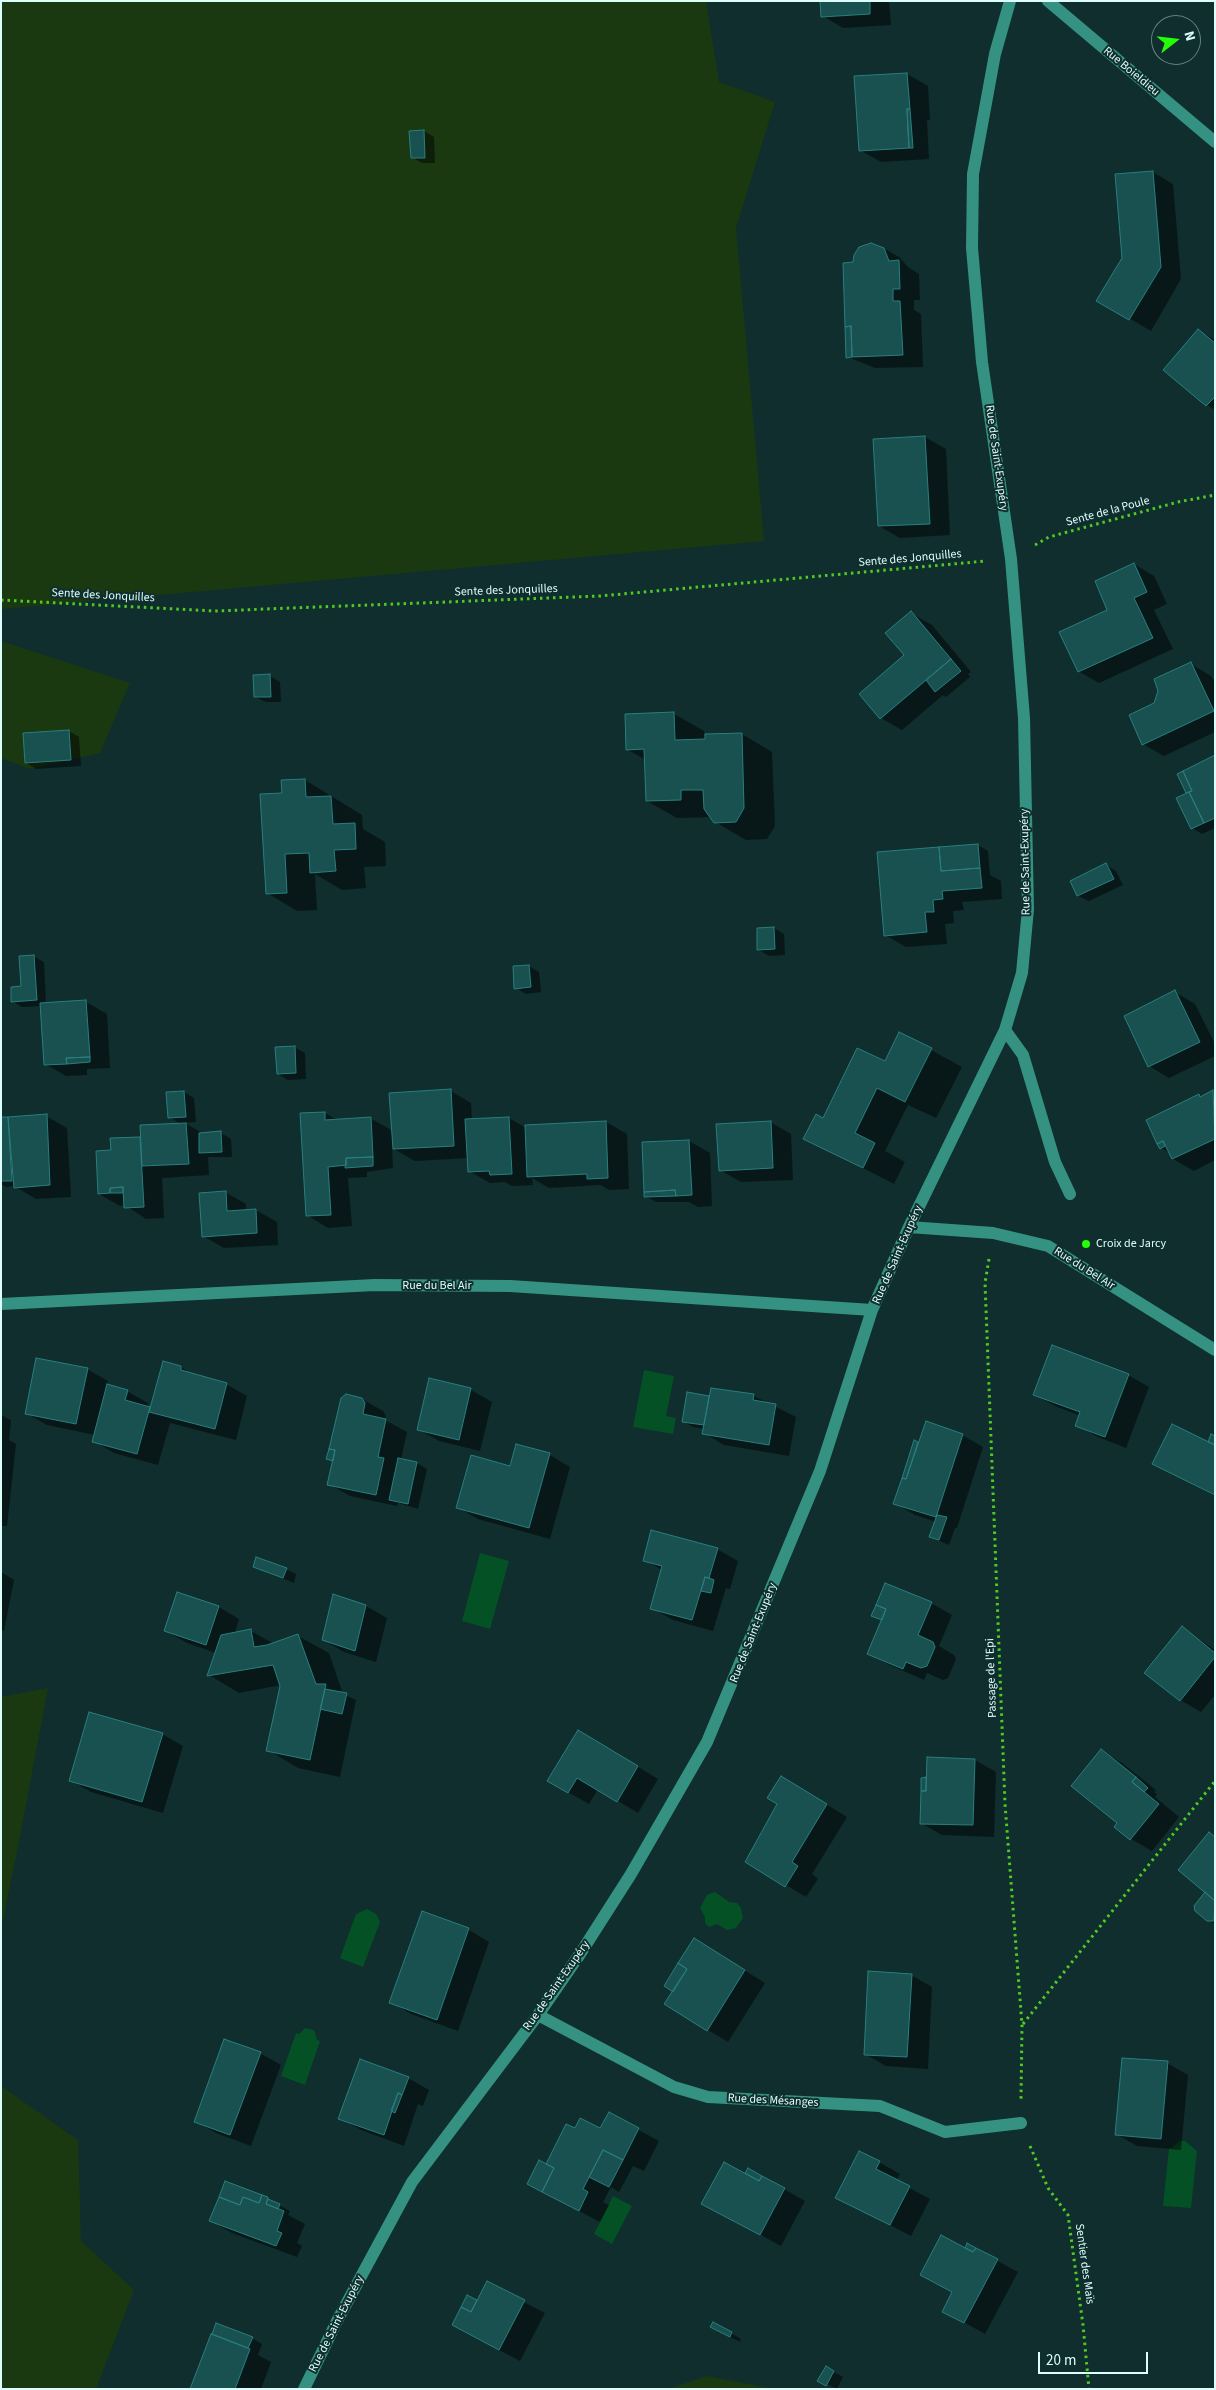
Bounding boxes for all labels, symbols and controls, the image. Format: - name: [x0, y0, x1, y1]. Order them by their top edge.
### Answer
- north arrow: [1151, 15, 1201, 65]
- text: N: [1179, 29, 1200, 43]
- street label: Rue Boieldieu: [1100, 44, 1162, 100]
- street label: Rue de Saint-Exupéry: [981, 404, 1011, 512]
- street label: Sente de la Poule: [1064, 494, 1152, 530]
- street label: Sente des Jonquilles: [858, 547, 962, 571]
- street label: Sente des Jonquilles: [454, 582, 558, 600]
- street label: Sente des Jonquilles: [51, 586, 155, 606]
- street label: Rue de Saint-Exupéry: [1018, 809, 1034, 915]
- street label: Rue de Saint-Exupéry: [870, 1203, 926, 1307]
- place label: Croix de Jarcy: [1096, 1237, 1166, 1251]
- marker: Croix de Jarcy: [1080, 1238, 1092, 1250]
- street label: Rue du Bel Air: [1051, 1245, 1117, 1293]
- street label: Rue du Bel Air: [402, 1279, 472, 1293]
- street label: Rue de Saint-Exupéry: [727, 1581, 781, 1685]
- street label: Passage de l'Epi: [983, 1638, 1001, 1718]
- street label: Rue de Saint-Exupéry: [521, 1938, 593, 2034]
- street label: Rue des Mésanges: [727, 2091, 819, 2111]
- street label: Sentier des Maïs: [1071, 2223, 1097, 2305]
- street label: Rue de Saint-Exupéry: [306, 2273, 368, 2375]
- scale bar: [1041, 2342, 1151, 2374]
- text: 20 m: [1046, 2350, 1076, 2371]

